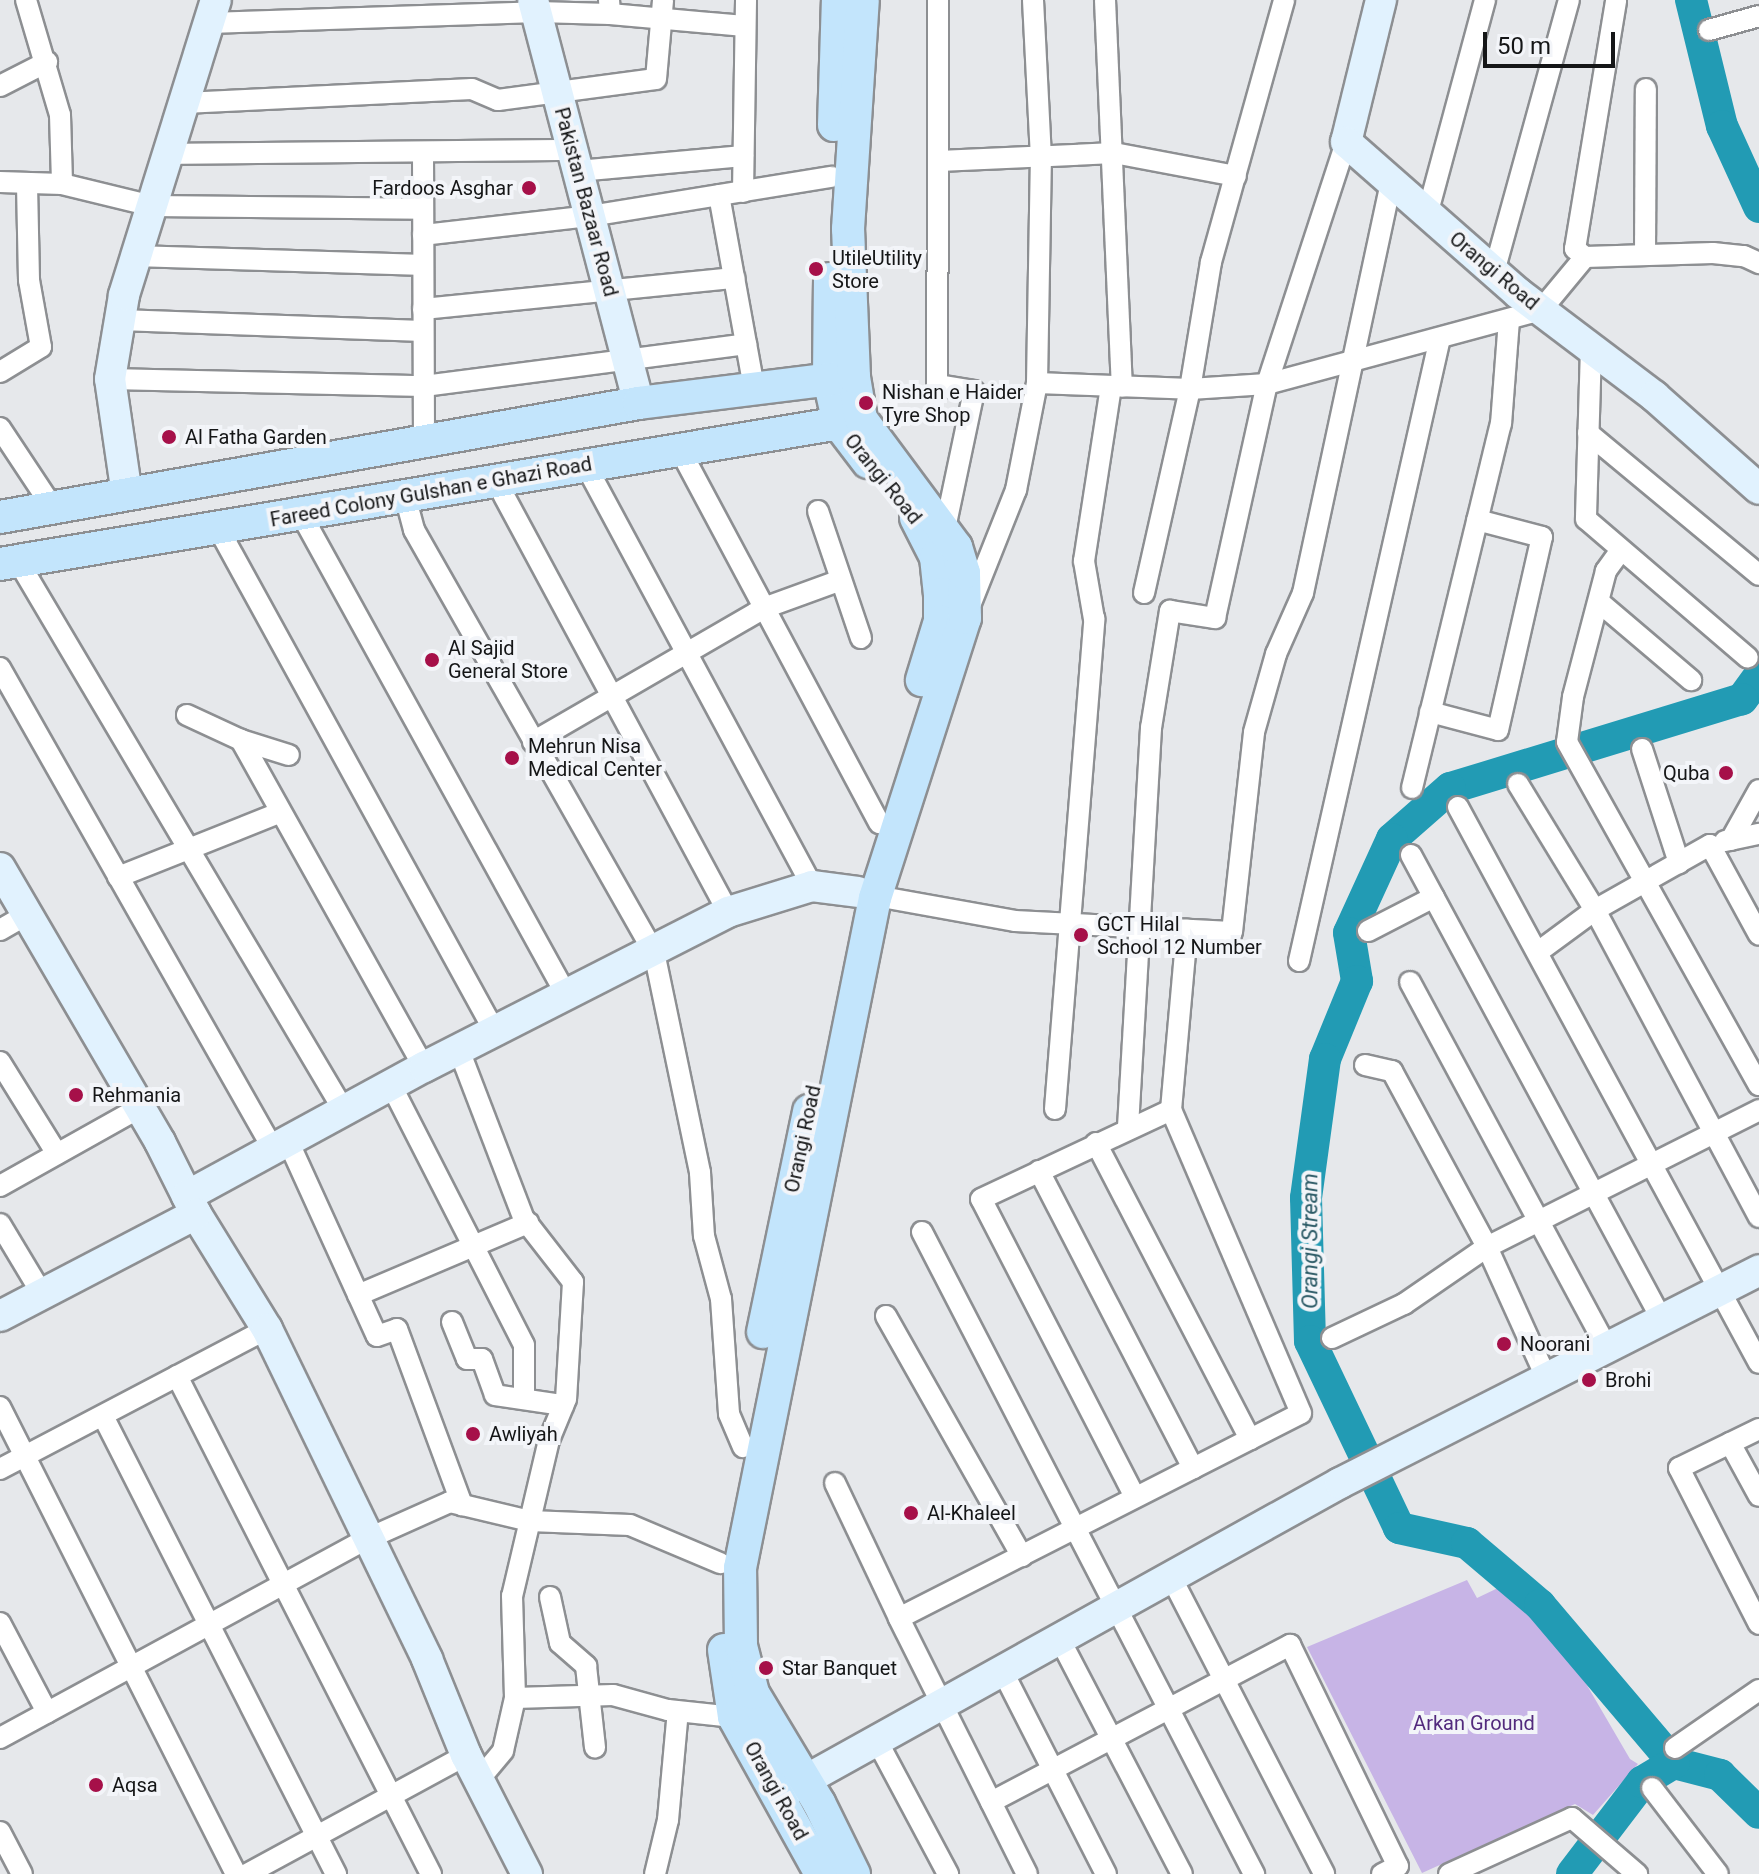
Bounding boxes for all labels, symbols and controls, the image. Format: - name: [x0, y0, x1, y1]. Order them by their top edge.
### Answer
- scale bar: [1487, 16, 1619, 66]
- text: 50 m: [1497, 32, 1551, 60]
- street label: Pakistan Bazaar Road: [549, 105, 623, 299]
- place label: Fardoos Asghar: [372, 176, 513, 200]
- marker: Fardoos Asghar: [520, 179, 538, 197]
- street label: Orangi Road: [1445, 227, 1543, 315]
- place label: UtileUtility Store: [832, 246, 922, 293]
- marker: UtileUtility Store: [807, 260, 825, 278]
- place label: Nishan e Haider Tyre Shop: [882, 380, 1024, 427]
- marker: Nishan e Haider Tyre Shop: [857, 394, 875, 412]
- place label: Al Fatha Garden: [185, 425, 327, 449]
- marker: Al Fatha Garden: [160, 428, 178, 446]
- street label: Orangi Road: [839, 429, 927, 529]
- street label: Fareed Colony Gulshan e Ghazi Road: [268, 452, 594, 532]
- place label: Al Sajid General Store: [448, 636, 568, 683]
- marker: Al Sajid General Store: [423, 651, 441, 669]
- place label: Mehrun Nisa Medical Center: [528, 734, 662, 781]
- marker: Mehrun Nisa Medical Center: [503, 749, 521, 767]
- place label: Quba: [1663, 761, 1710, 785]
- marker: Quba: [1717, 764, 1735, 782]
- place label: GCT Hilal School 12 Number: [1097, 912, 1262, 959]
- marker: GCT Hilal School 12 Number: [1072, 926, 1090, 944]
- place label: Rehmania: [92, 1083, 181, 1107]
- street label: Orangi Road: [780, 1083, 826, 1195]
- marker: Rehmania: [67, 1086, 85, 1104]
- water label: Orangi Stream: [1297, 1173, 1323, 1309]
- place label: Noorani: [1520, 1332, 1590, 1356]
- marker: Noorani: [1495, 1335, 1513, 1353]
- place label: Brohi: [1605, 1368, 1651, 1392]
- marker: Brohi: [1580, 1371, 1598, 1389]
- place label: Awliyah: [489, 1422, 558, 1446]
- marker: Awliyah: [464, 1425, 482, 1443]
- place label: Al-Khaleel: [927, 1501, 1016, 1525]
- marker: Al-Khaleel: [902, 1504, 920, 1522]
- place label: Star Banquet: [782, 1656, 897, 1680]
- marker: Star Banquet: [757, 1659, 775, 1677]
- park label: Arkan Ground: [1413, 1711, 1535, 1735]
- street label: Orangi Road: [739, 1738, 813, 1844]
- place label: Aqsa: [112, 1773, 158, 1797]
- marker: Aqsa: [87, 1776, 105, 1794]

